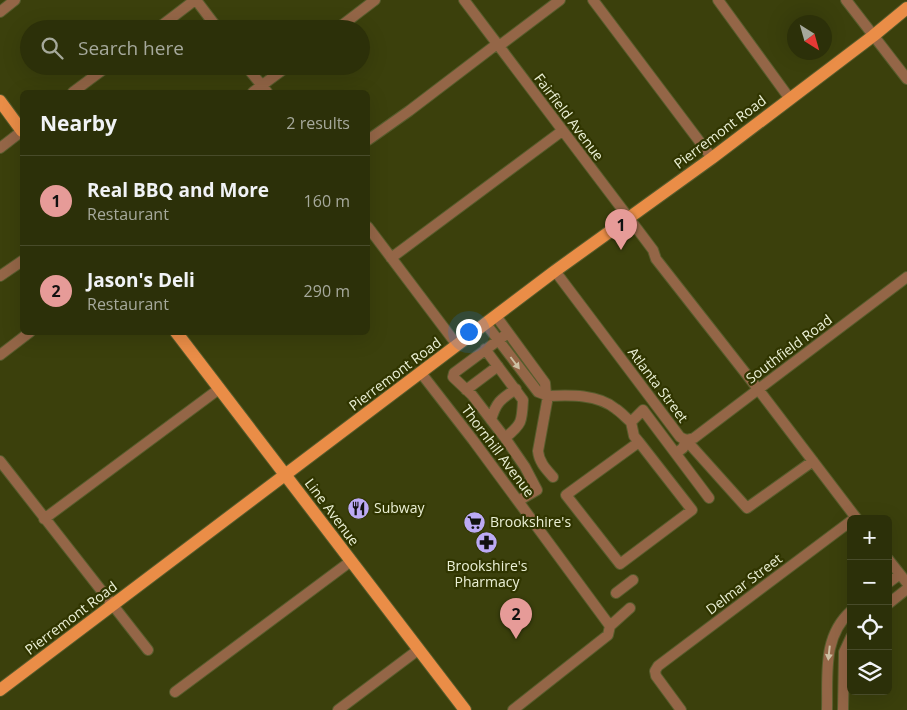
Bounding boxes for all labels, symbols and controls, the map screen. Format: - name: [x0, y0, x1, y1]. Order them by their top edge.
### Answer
- north arrow: [787, 15, 832, 60]
- search box: [20, 20, 370, 75]
- icon: search: [38, 34, 66, 62]
- text: Search here: [78, 35, 184, 61]
- street label: Fairfield Avenue: [530, 69, 609, 164]
- street label: Pierremont Road: [670, 91, 770, 173]
- text: Nearby: [40, 109, 117, 137]
- text: 2 results: [286, 112, 350, 134]
- text: Real BBQ and More: [87, 177, 269, 203]
- text: 1: [51, 190, 61, 212]
- text: 160 m: [304, 190, 350, 212]
- text: Restaurant: [87, 203, 169, 225]
- pin: 1: [605, 209, 637, 250]
- text: Jason's Deli: [87, 267, 195, 293]
- text: 2: [51, 280, 61, 302]
- text: 290 m: [304, 280, 350, 302]
- text: Restaurant: [87, 293, 169, 315]
- street label: Southfield Road: [742, 310, 836, 387]
- your location: [456, 319, 482, 345]
- street label: Pierremont Road: [345, 333, 445, 415]
- street label: Atlanta Street: [624, 343, 693, 426]
- one-way arrow: [509, 356, 520, 369]
- street label: Thornhill Avenue: [458, 401, 539, 501]
- street label: Line Avenue: [301, 474, 364, 549]
- restaurant icon: Subway: [346, 496, 370, 520]
- place label: Subway: [374, 498, 425, 517]
- supermarket icon: Brookshire's: [462, 510, 486, 534]
- place label: Brookshire's: [490, 512, 571, 531]
- map controls: [847, 515, 892, 695]
- button: +: [847, 515, 892, 560]
- pharmacy icon: Brookshire's Pharmacy: [475, 531, 499, 555]
- street label: Delmar Street: [702, 549, 786, 618]
- place label: Brookshire's Pharmacy: [446, 556, 528, 591]
- button: −: [847, 560, 892, 605]
- street label: Pierremont Road: [21, 577, 121, 659]
- pin: 2: [500, 598, 532, 639]
- button: locate: [847, 605, 892, 650]
- one-way arrow: [825, 646, 833, 662]
- button: layers: [847, 650, 892, 695]

